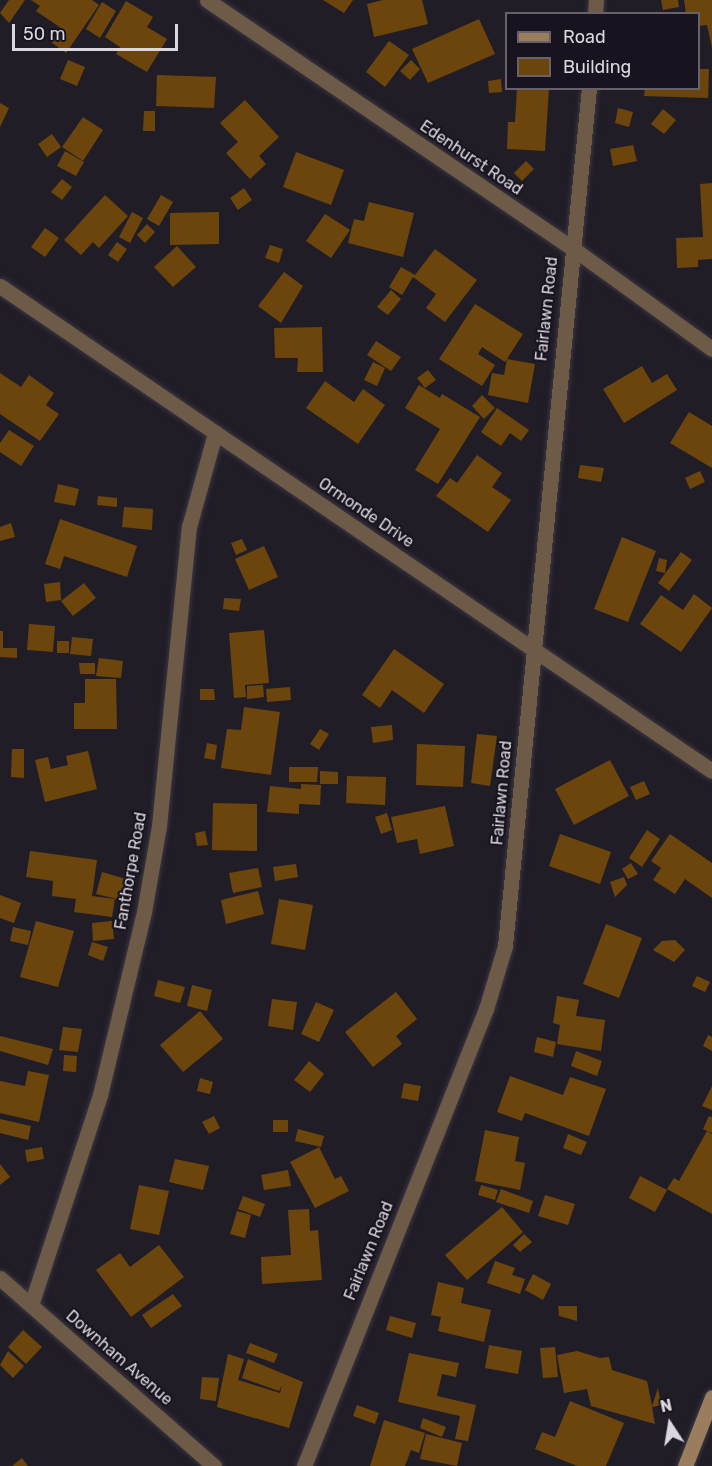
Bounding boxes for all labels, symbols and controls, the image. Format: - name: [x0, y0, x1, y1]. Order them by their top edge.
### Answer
- scale bar: [15, 12, 182, 50]
- legend: [505, 12, 700, 90]
- text: 50 m: [23, 23, 66, 45]
- text: Road: [563, 26, 606, 48]
- text: Building: [563, 56, 631, 78]
- street label: Edenhurst Road: [416, 117, 526, 199]
- street label: Fairlawn Road: [532, 256, 562, 362]
- street label: Ormonde Drive: [315, 474, 417, 552]
- street label: Fairlawn Road: [488, 740, 516, 846]
- street label: Fanthorpe Road: [111, 811, 151, 931]
- street label: Fairlawn Road: [340, 1199, 398, 1303]
- street label: Downham Avenue: [62, 1306, 176, 1410]
- north arrow: [640, 1394, 700, 1454]
- text: N: [659, 1395, 674, 1416]

